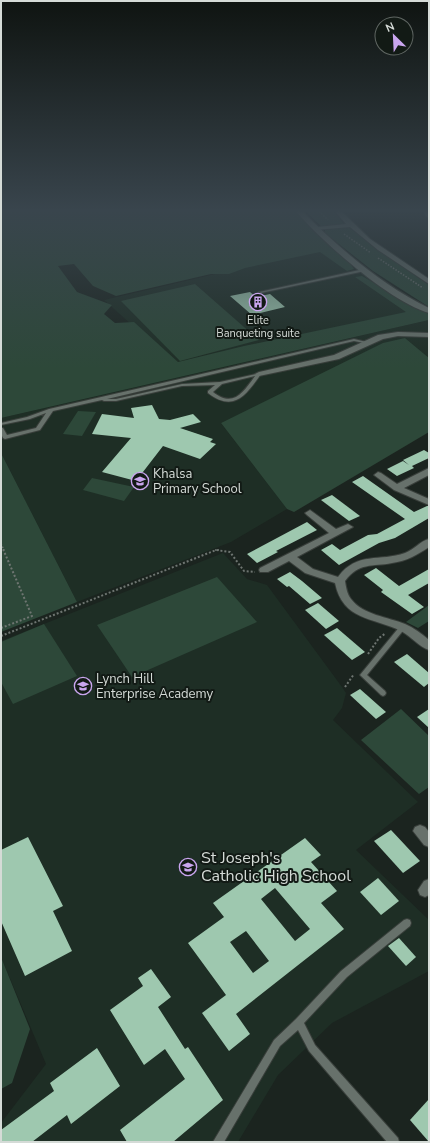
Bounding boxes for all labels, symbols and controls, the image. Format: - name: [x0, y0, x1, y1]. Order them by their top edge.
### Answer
- north arrow: [374, 16, 414, 56]
- text: N: [383, 19, 397, 36]
- building icon: Elite Banqueting suite: [248, 292, 268, 312]
- place label: Elite Banqueting suite: [216, 313, 300, 341]
- place label: Khalsa Primary School: [153, 465, 242, 498]
- school or university icon: Khalsa Primary School: [130, 471, 150, 491]
- place label: Lynch Hill Enterprise Academy: [96, 670, 214, 703]
- school or university icon: Lynch Hill Enterprise Academy: [73, 676, 93, 696]
- place label: St Joseph's Catholic High School: [201, 847, 351, 887]
- school or university icon: St Joseph's Catholic High School: [178, 857, 198, 877]

